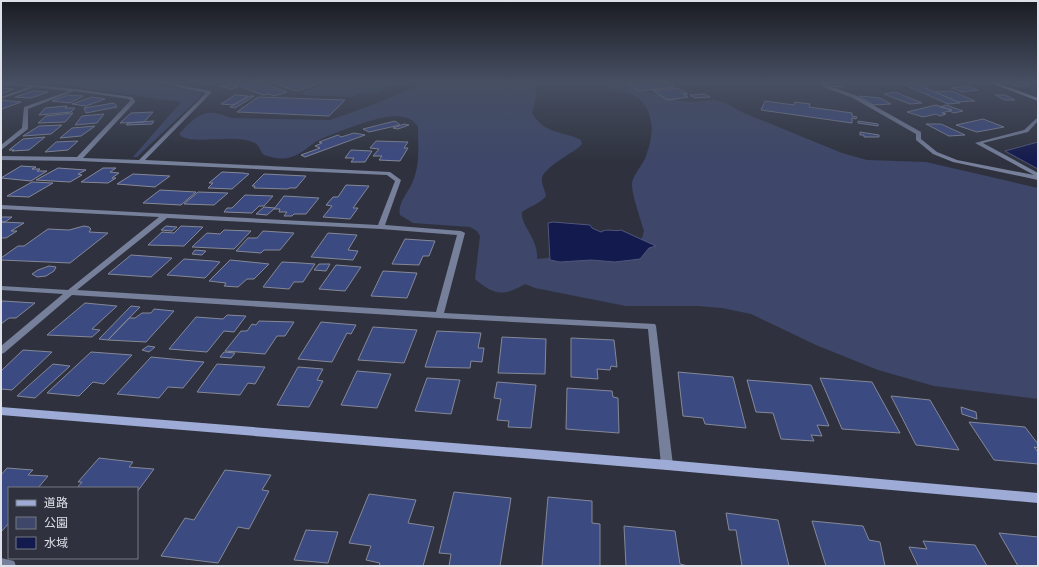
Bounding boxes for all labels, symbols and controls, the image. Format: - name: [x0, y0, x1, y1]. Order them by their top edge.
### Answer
- legend: [8, 487, 138, 559]
- text: 道路: [44, 495, 68, 511]
- text: 公園: [44, 515, 68, 531]
- text: 水域: [44, 535, 68, 551]

